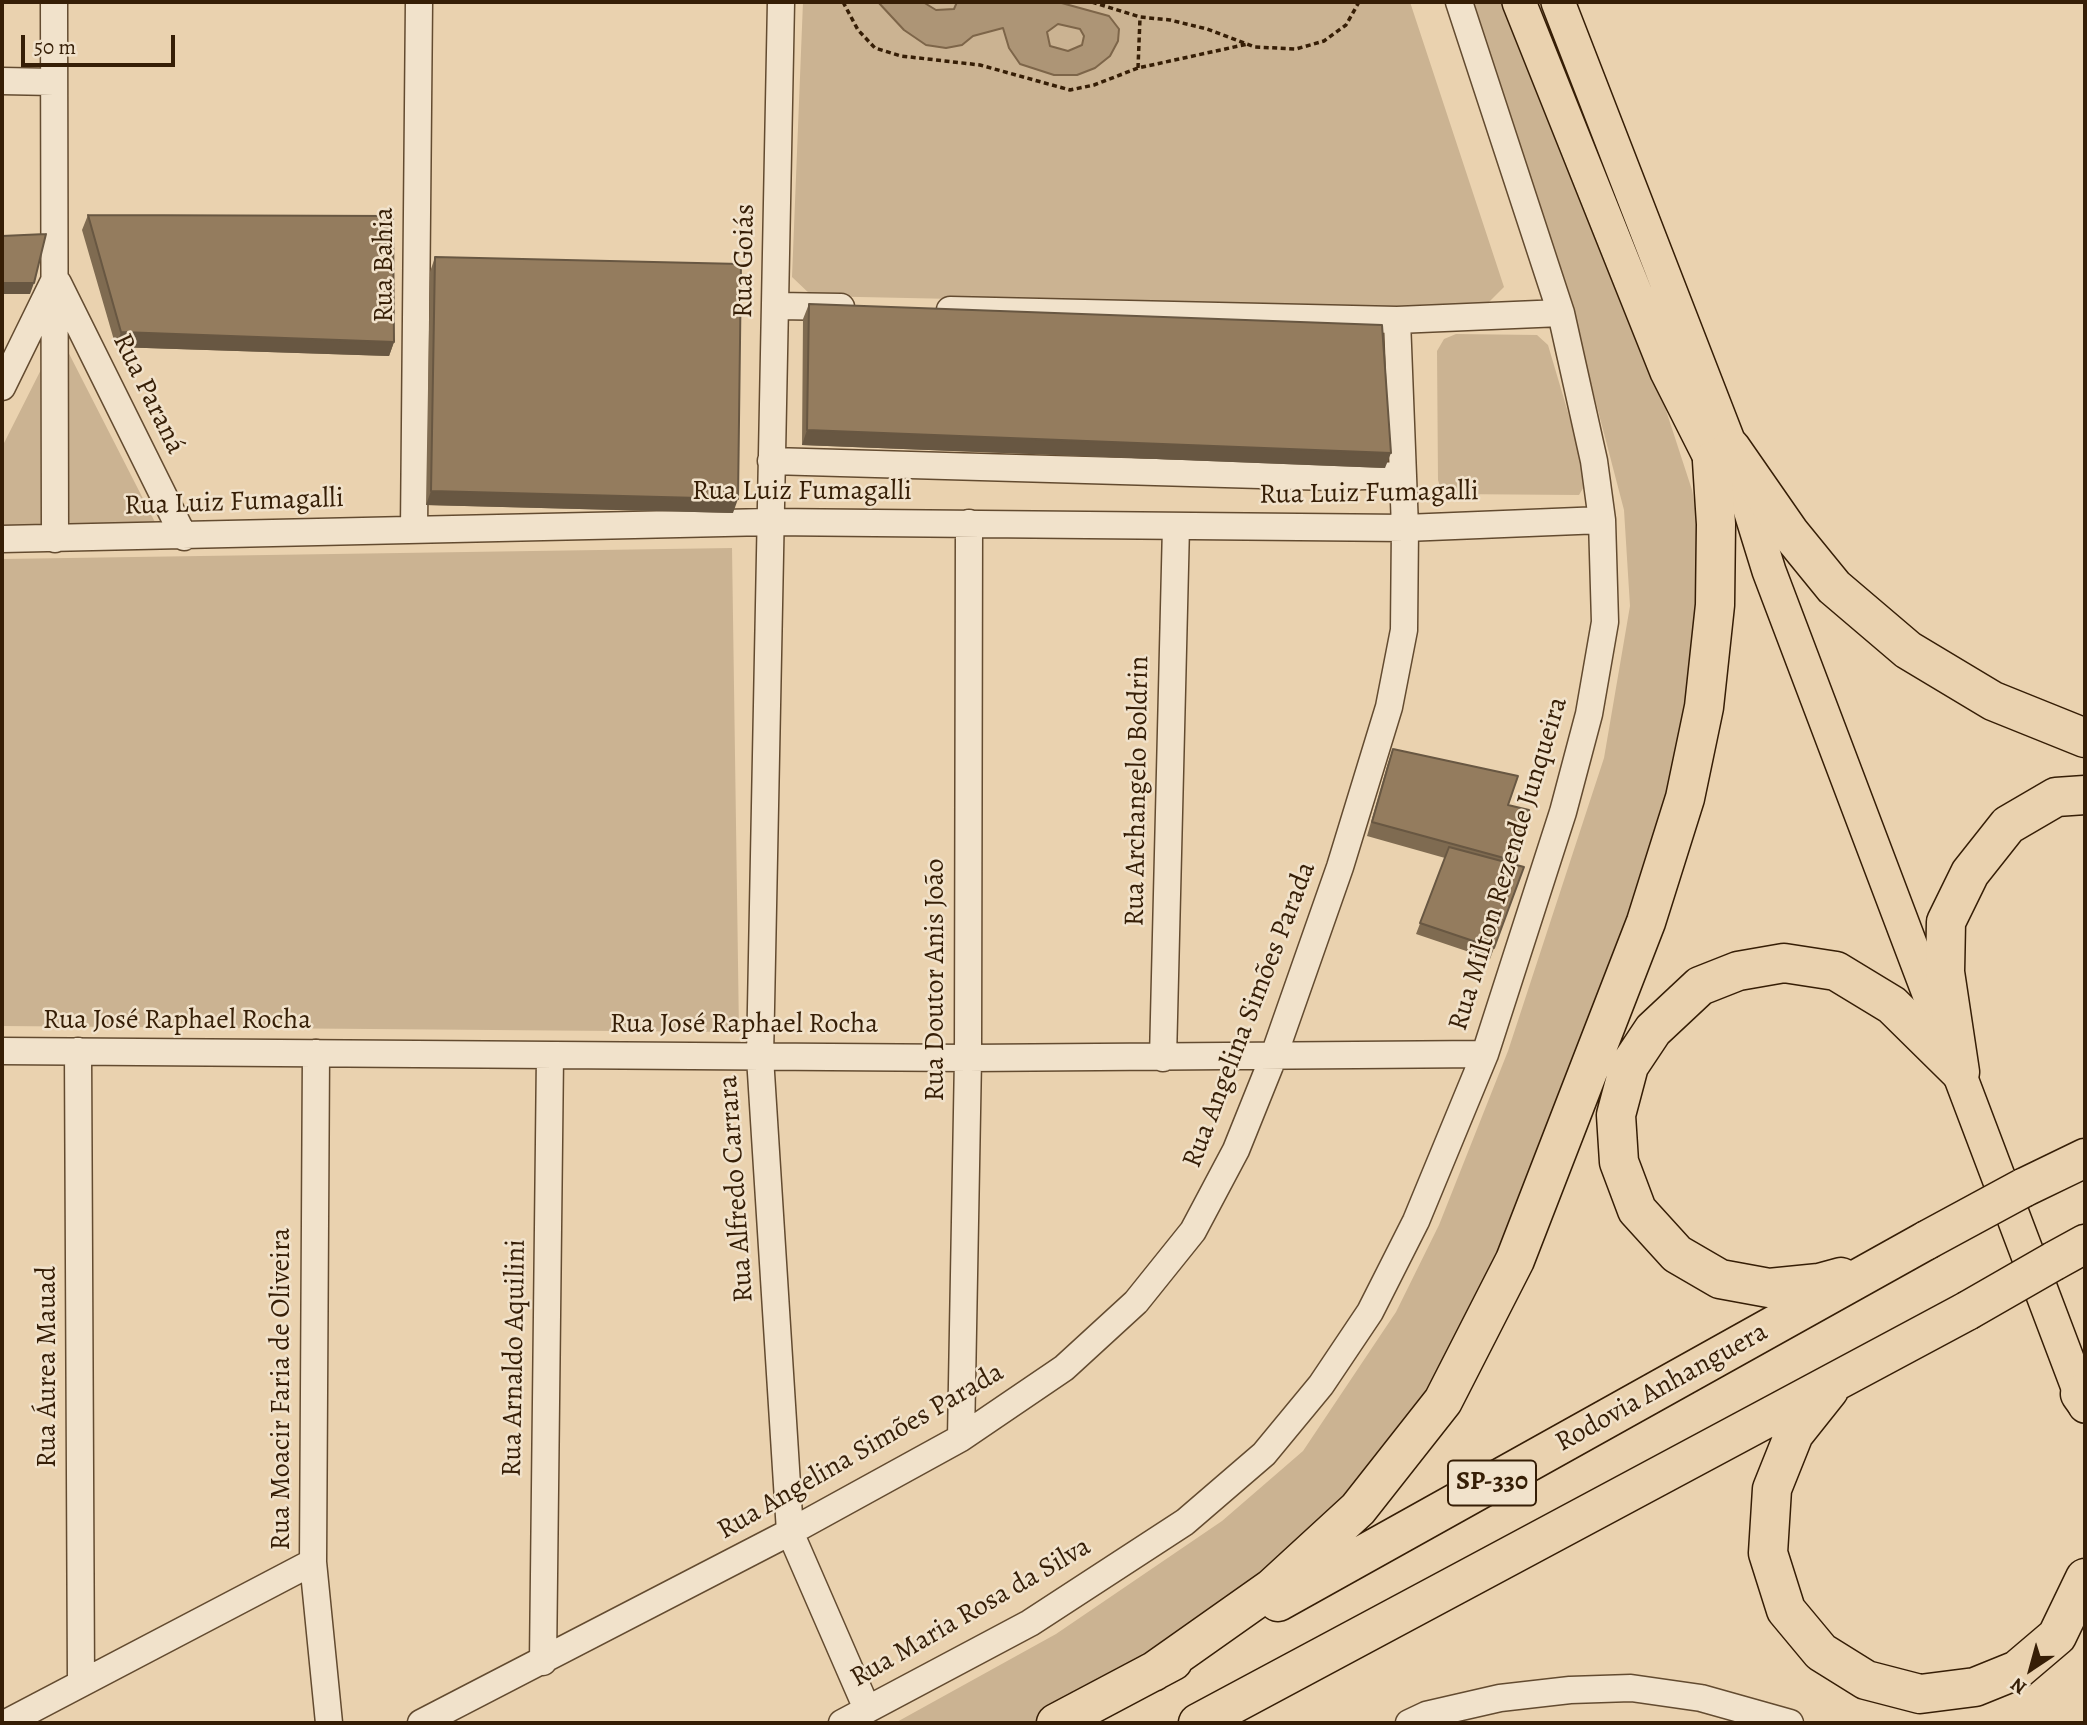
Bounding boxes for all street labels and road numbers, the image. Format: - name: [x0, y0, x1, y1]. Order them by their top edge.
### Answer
- street label: Rua Goiás: [727, 204, 763, 318]
- street label: Rua Bahia: [368, 207, 402, 323]
- street label: Rua Paraná: [104, 328, 192, 460]
- street label: Rua Luiz Fumagalli: [692, 475, 912, 509]
- street label: Rua Luiz Fumagalli: [1259, 475, 1479, 513]
- street label: Rua Luiz Fumagalli: [124, 482, 344, 524]
- street label: Rua Archangelo Boldrin: [1119, 655, 1157, 927]
- street label: Rua Milton Rezende Junqueira: [1442, 693, 1576, 1035]
- street label: Rua Angelina Simões Parada: [1176, 857, 1324, 1173]
- street label: Rua Doutor Anis João: [919, 858, 953, 1102]
- street label: Rua José Raphael Rocha: [43, 1004, 311, 1038]
- street label: Rua José Raphael Rocha: [610, 1008, 878, 1042]
- street label: Rua Alfredo Carrara: [712, 1074, 762, 1304]
- street label: Rua Moacir Faria de Oliveira: [265, 1228, 299, 1550]
- street label: Rua Arnaldo Aquilini: [496, 1239, 534, 1477]
- street label: Rua Áurea Mauad: [31, 1266, 65, 1468]
- street label: Rodovia Anhanguera: [1550, 1316, 1774, 1460]
- street label: Rua Angelina Simões Parada: [712, 1356, 1010, 1548]
- road number: SP-330: [1448, 1460, 1536, 1506]
- street label: Rua Maria Rosa da Silva: [845, 1531, 1097, 1695]

